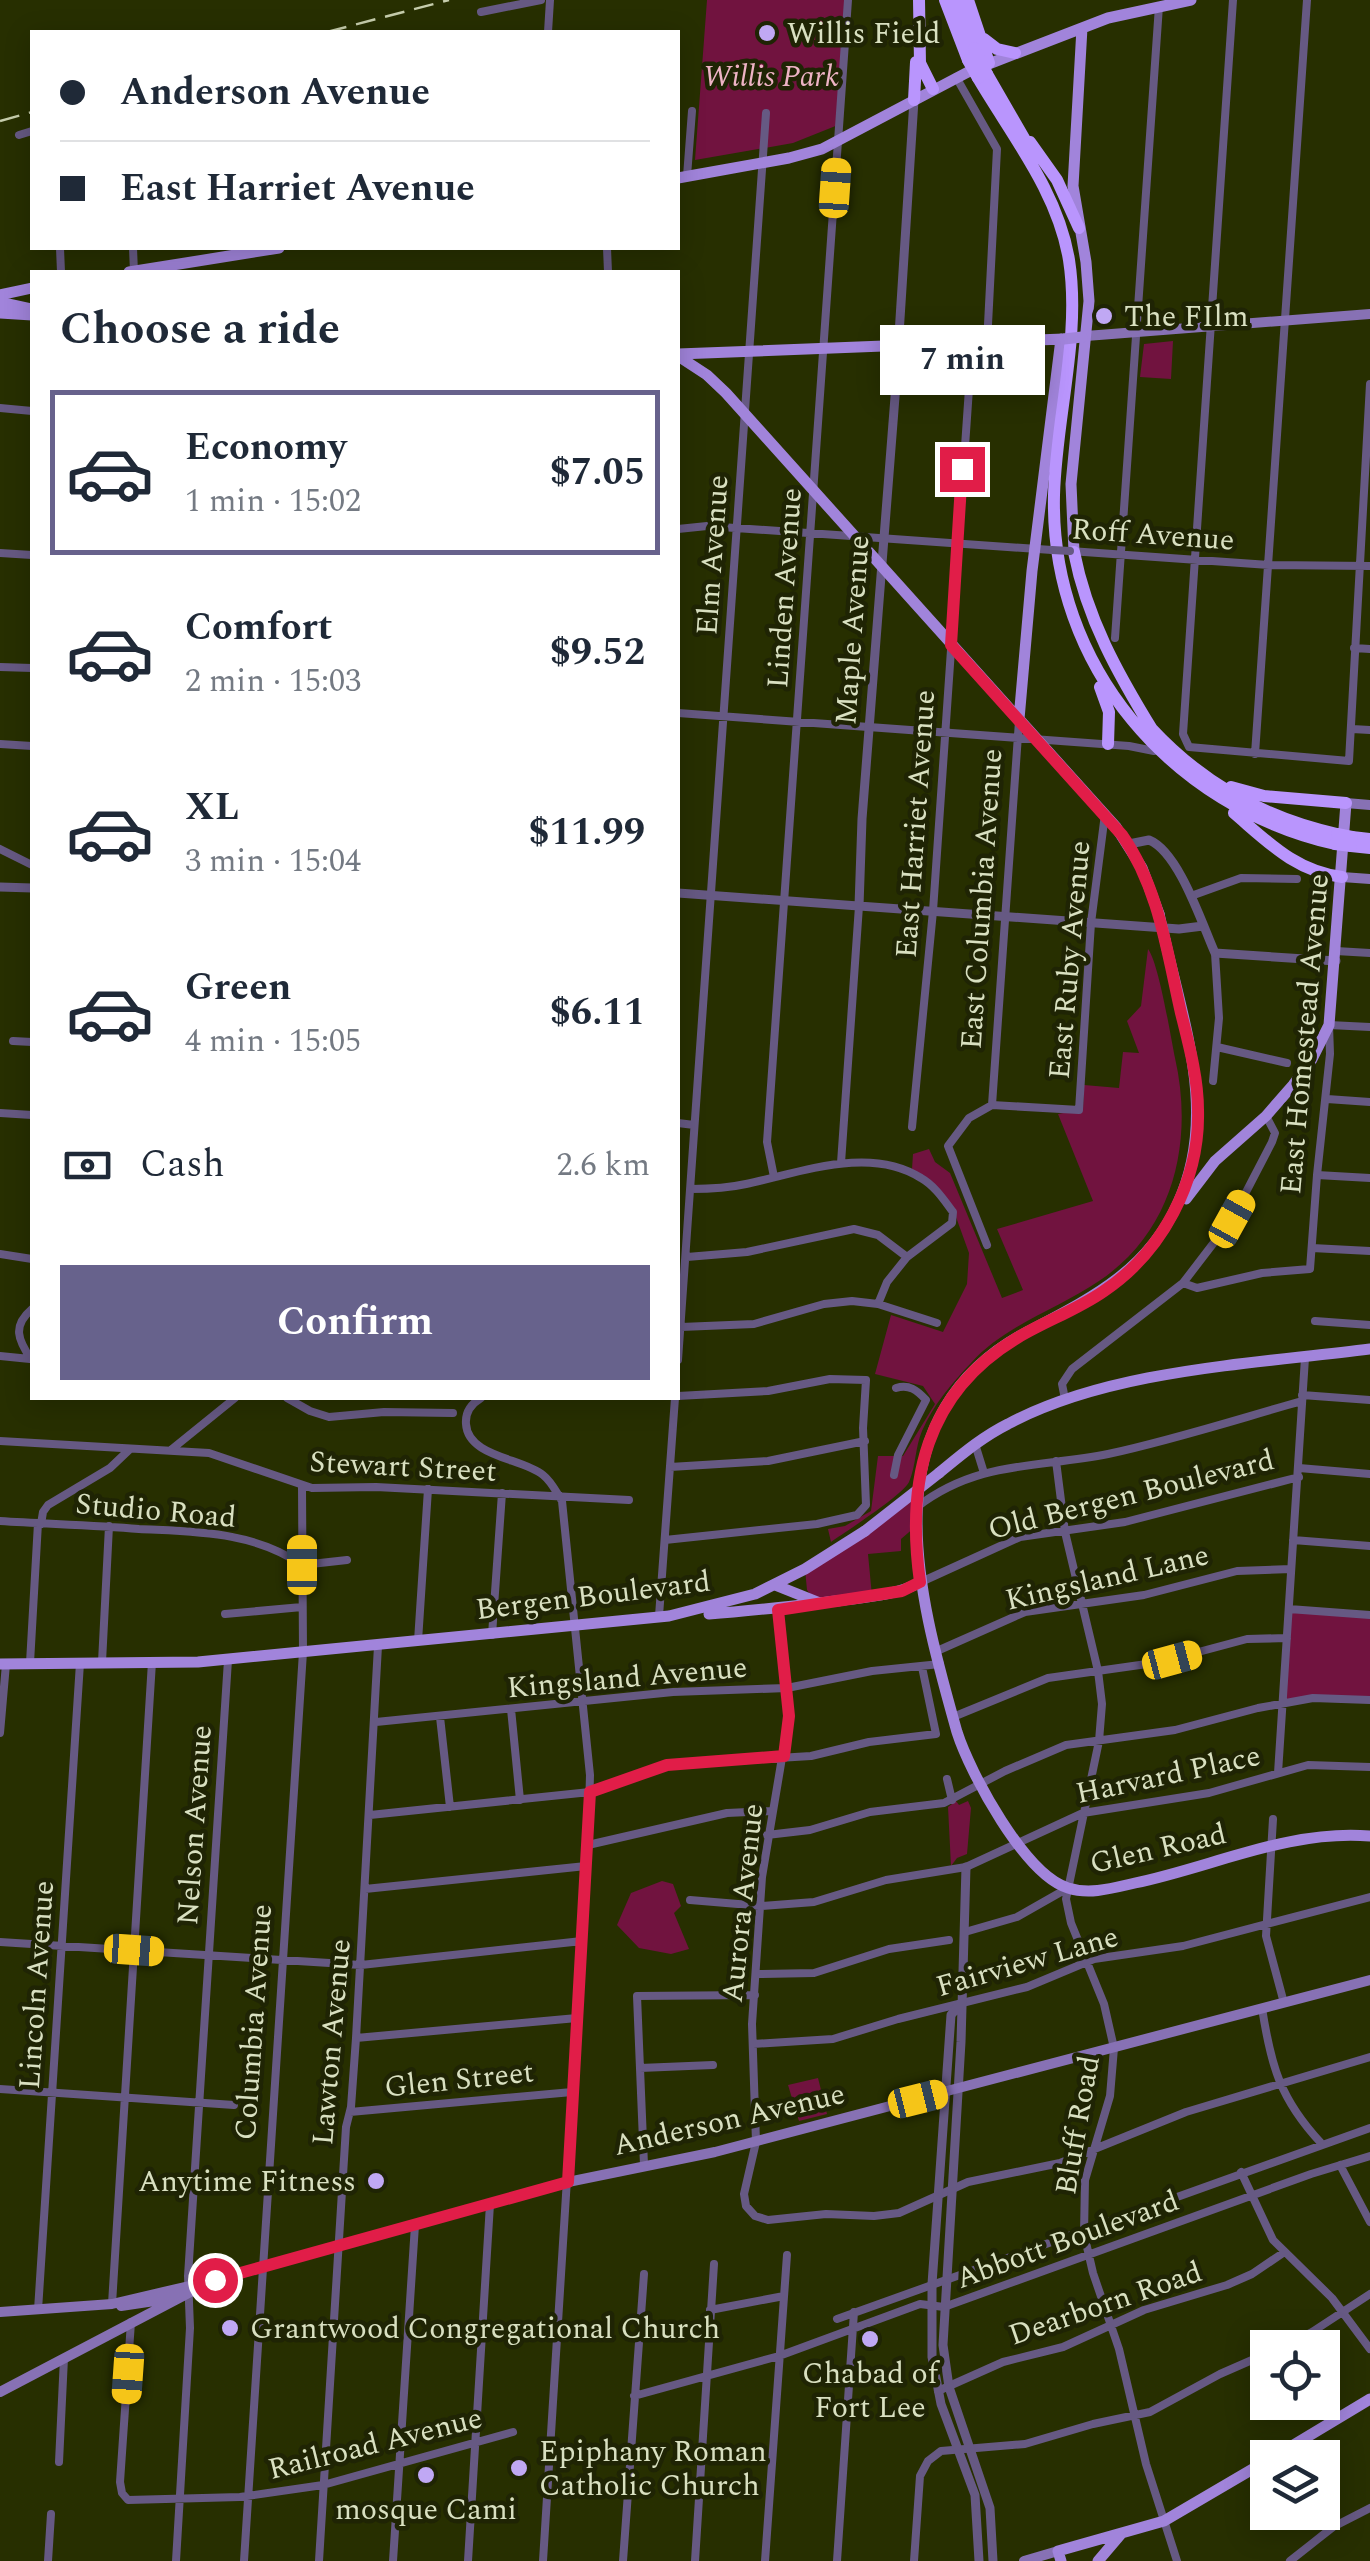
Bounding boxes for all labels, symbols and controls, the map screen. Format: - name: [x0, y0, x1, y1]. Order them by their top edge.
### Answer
- place label: Willis Field: [787, 11, 941, 57]
- marker: Willis Field: [756, 22, 778, 44]
- park label: Willis Park: [703, 54, 839, 100]
- text: Anderson Avenue: [120, 64, 430, 122]
- car: [818, 157, 852, 219]
- text: East Harriet Avenue: [120, 160, 475, 218]
- place label: The FIlm: [1124, 294, 1248, 340]
- text: Choose a ride: [60, 295, 340, 364]
- marker: The FIlm: [1093, 305, 1115, 327]
- callout: 7 min: [880, 324, 1044, 394]
- text: 7 min: [920, 335, 1005, 384]
- text: Economy: [185, 419, 346, 477]
- icon: car: [65, 428, 155, 518]
- text: $7.05: [550, 444, 645, 502]
- route end: [940, 447, 985, 492]
- street label: Elm Avenue: [684, 473, 742, 637]
- text: 1 min · 15:02: [185, 477, 361, 526]
- street label: Linden Avenue: [755, 486, 815, 690]
- street label: Roff Avenue: [1070, 506, 1236, 564]
- street label: Maple Avenue: [823, 534, 883, 727]
- text: Comfort: [185, 599, 332, 657]
- icon: car: [65, 608, 155, 698]
- text: $9.52: [550, 624, 645, 682]
- text: 2 min · 15:03: [185, 657, 361, 706]
- street label: East Harriet Avenue: [884, 688, 948, 960]
- street label: East Columbia Avenue: [949, 747, 1015, 1051]
- text: XL: [185, 779, 239, 837]
- icon: car: [65, 788, 155, 878]
- text: $11.99: [528, 804, 645, 862]
- text: 3 min · 15:04: [185, 837, 361, 886]
- street label: East Ruby Avenue: [1037, 839, 1103, 1081]
- street label: East Homestead Avenue: [1268, 872, 1342, 1196]
- text: Green: [185, 959, 292, 1017]
- icon: car: [65, 968, 155, 1058]
- text: $6.11: [550, 984, 645, 1042]
- text: 4 min · 15:05: [185, 1017, 361, 1066]
- text: Cash: [140, 1136, 225, 1194]
- icon: cash: [60, 1138, 115, 1193]
- text: 2.6 km: [557, 1141, 650, 1190]
- car: [1204, 1185, 1260, 1253]
- button: Confirm: [60, 1265, 650, 1380]
- street label: Old Bergen Boulevard: [983, 1437, 1279, 1553]
- street label: Stewart Street: [308, 1439, 498, 1495]
- street label: Studio Road: [74, 1481, 238, 1541]
- street label: Kingsland Lane: [1001, 1532, 1214, 1624]
- car: [287, 1535, 317, 1595]
- street label: Bergen Boulevard: [473, 1559, 713, 1633]
- car: [1139, 1638, 1205, 1682]
- street label: Kingsland Avenue: [505, 1645, 749, 1711]
- street label: Nelson Avenue: [165, 1723, 225, 1927]
- street label: Harvard Place: [1072, 1733, 1265, 1817]
- street label: Aurora Avenue: [710, 1801, 776, 2005]
- street label: Glen Road: [1085, 1811, 1231, 1887]
- street label: Lincoln Avenue: [7, 1879, 67, 2091]
- street label: Columbia Avenue: [223, 1902, 285, 2142]
- street label: Fairview Lane: [931, 1914, 1124, 2010]
- car: [103, 1933, 165, 1967]
- street label: Lawton Avenue: [300, 1937, 364, 2147]
- street label: Glen Street: [382, 2049, 536, 2111]
- street label: Bluff Road: [1043, 2052, 1113, 2198]
- street label: Anderson Avenue: [609, 2071, 850, 2169]
- car: [885, 2077, 951, 2121]
- place label: Anytime Fitness: [138, 2159, 356, 2205]
- marker: Anytime Fitness: [365, 2170, 387, 2192]
- street label: Abbott Boulevard: [949, 2178, 1185, 2302]
- street label: Dearborn Road: [1002, 2249, 1208, 2359]
- route start: [193, 2258, 238, 2303]
- place label: Grantwood Congregational Church: [250, 2306, 720, 2352]
- marker: Grantwood Congregational Church: [219, 2317, 241, 2339]
- marker: Chabad of Fort Lee: [859, 2328, 881, 2350]
- map controls: [1250, 2330, 1340, 2530]
- button: locate: [1250, 2330, 1340, 2420]
- car: [111, 2343, 145, 2405]
- place label: Chabad of Fort Lee: [802, 2351, 941, 2431]
- street label: Railroad Avenue: [263, 2395, 487, 2493]
- place label: Epiphany Roman Catholic Church: [539, 2429, 767, 2509]
- button: layers: [1250, 2440, 1340, 2530]
- marker: Epiphany Roman Catholic Church: [508, 2457, 530, 2479]
- marker: mosque Cami: [415, 2464, 437, 2486]
- place label: mosque Cami: [335, 2487, 517, 2533]

